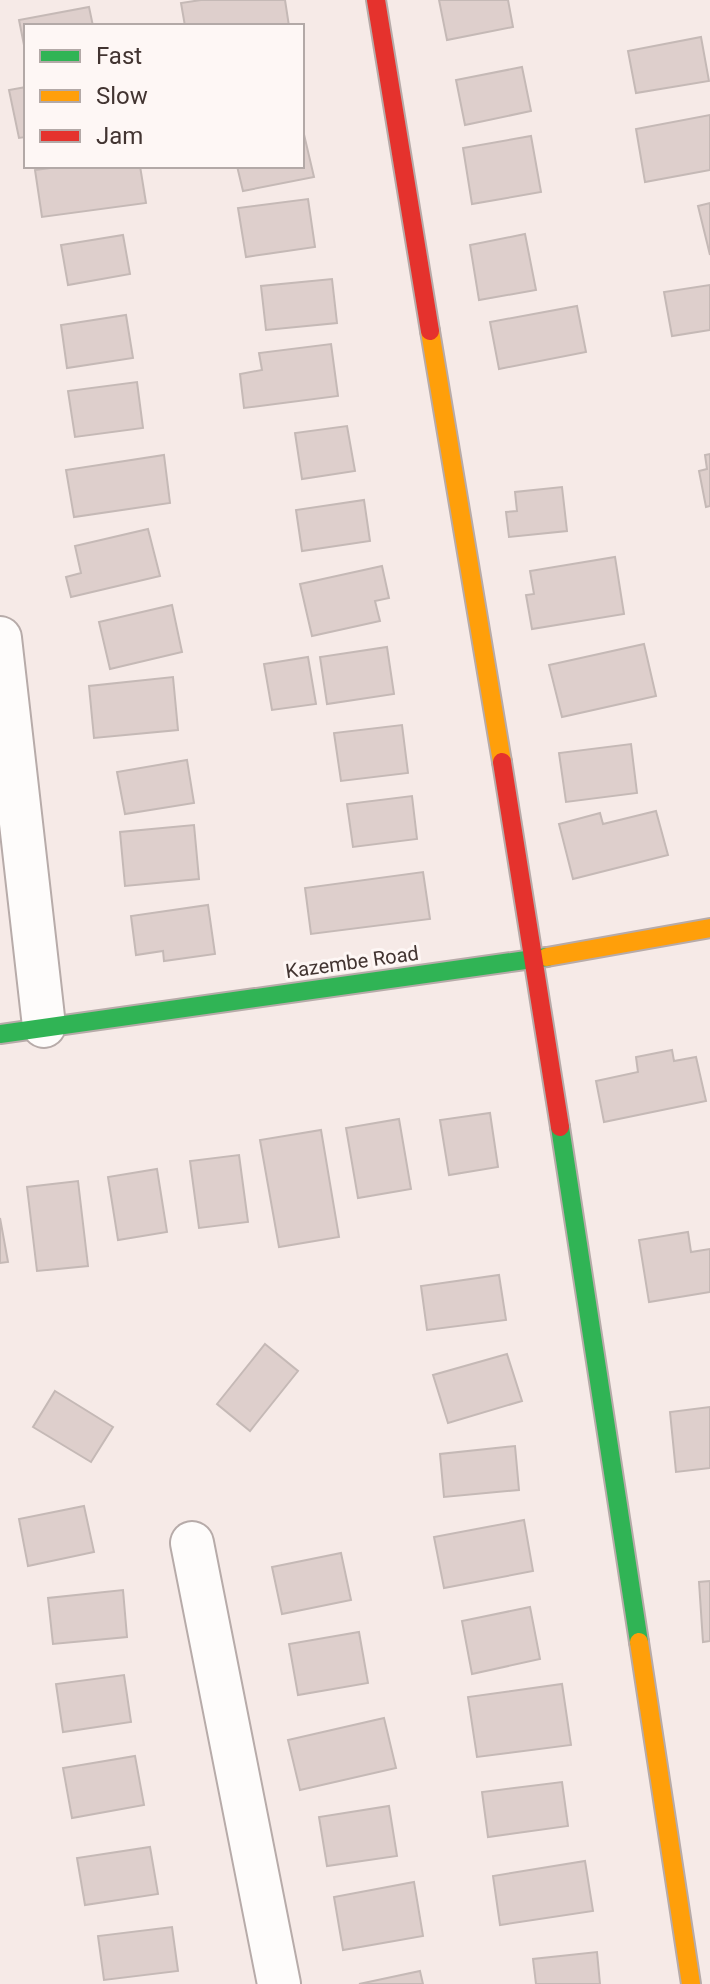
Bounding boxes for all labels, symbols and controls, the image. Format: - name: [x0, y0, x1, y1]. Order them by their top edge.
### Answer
- legend: [24, 24, 304, 168]
- text: Fast: [96, 42, 142, 70]
- text: Slow: [96, 82, 148, 110]
- text: Jam: [96, 122, 143, 150]
- street label: Kazembe Road: [284, 941, 420, 983]

